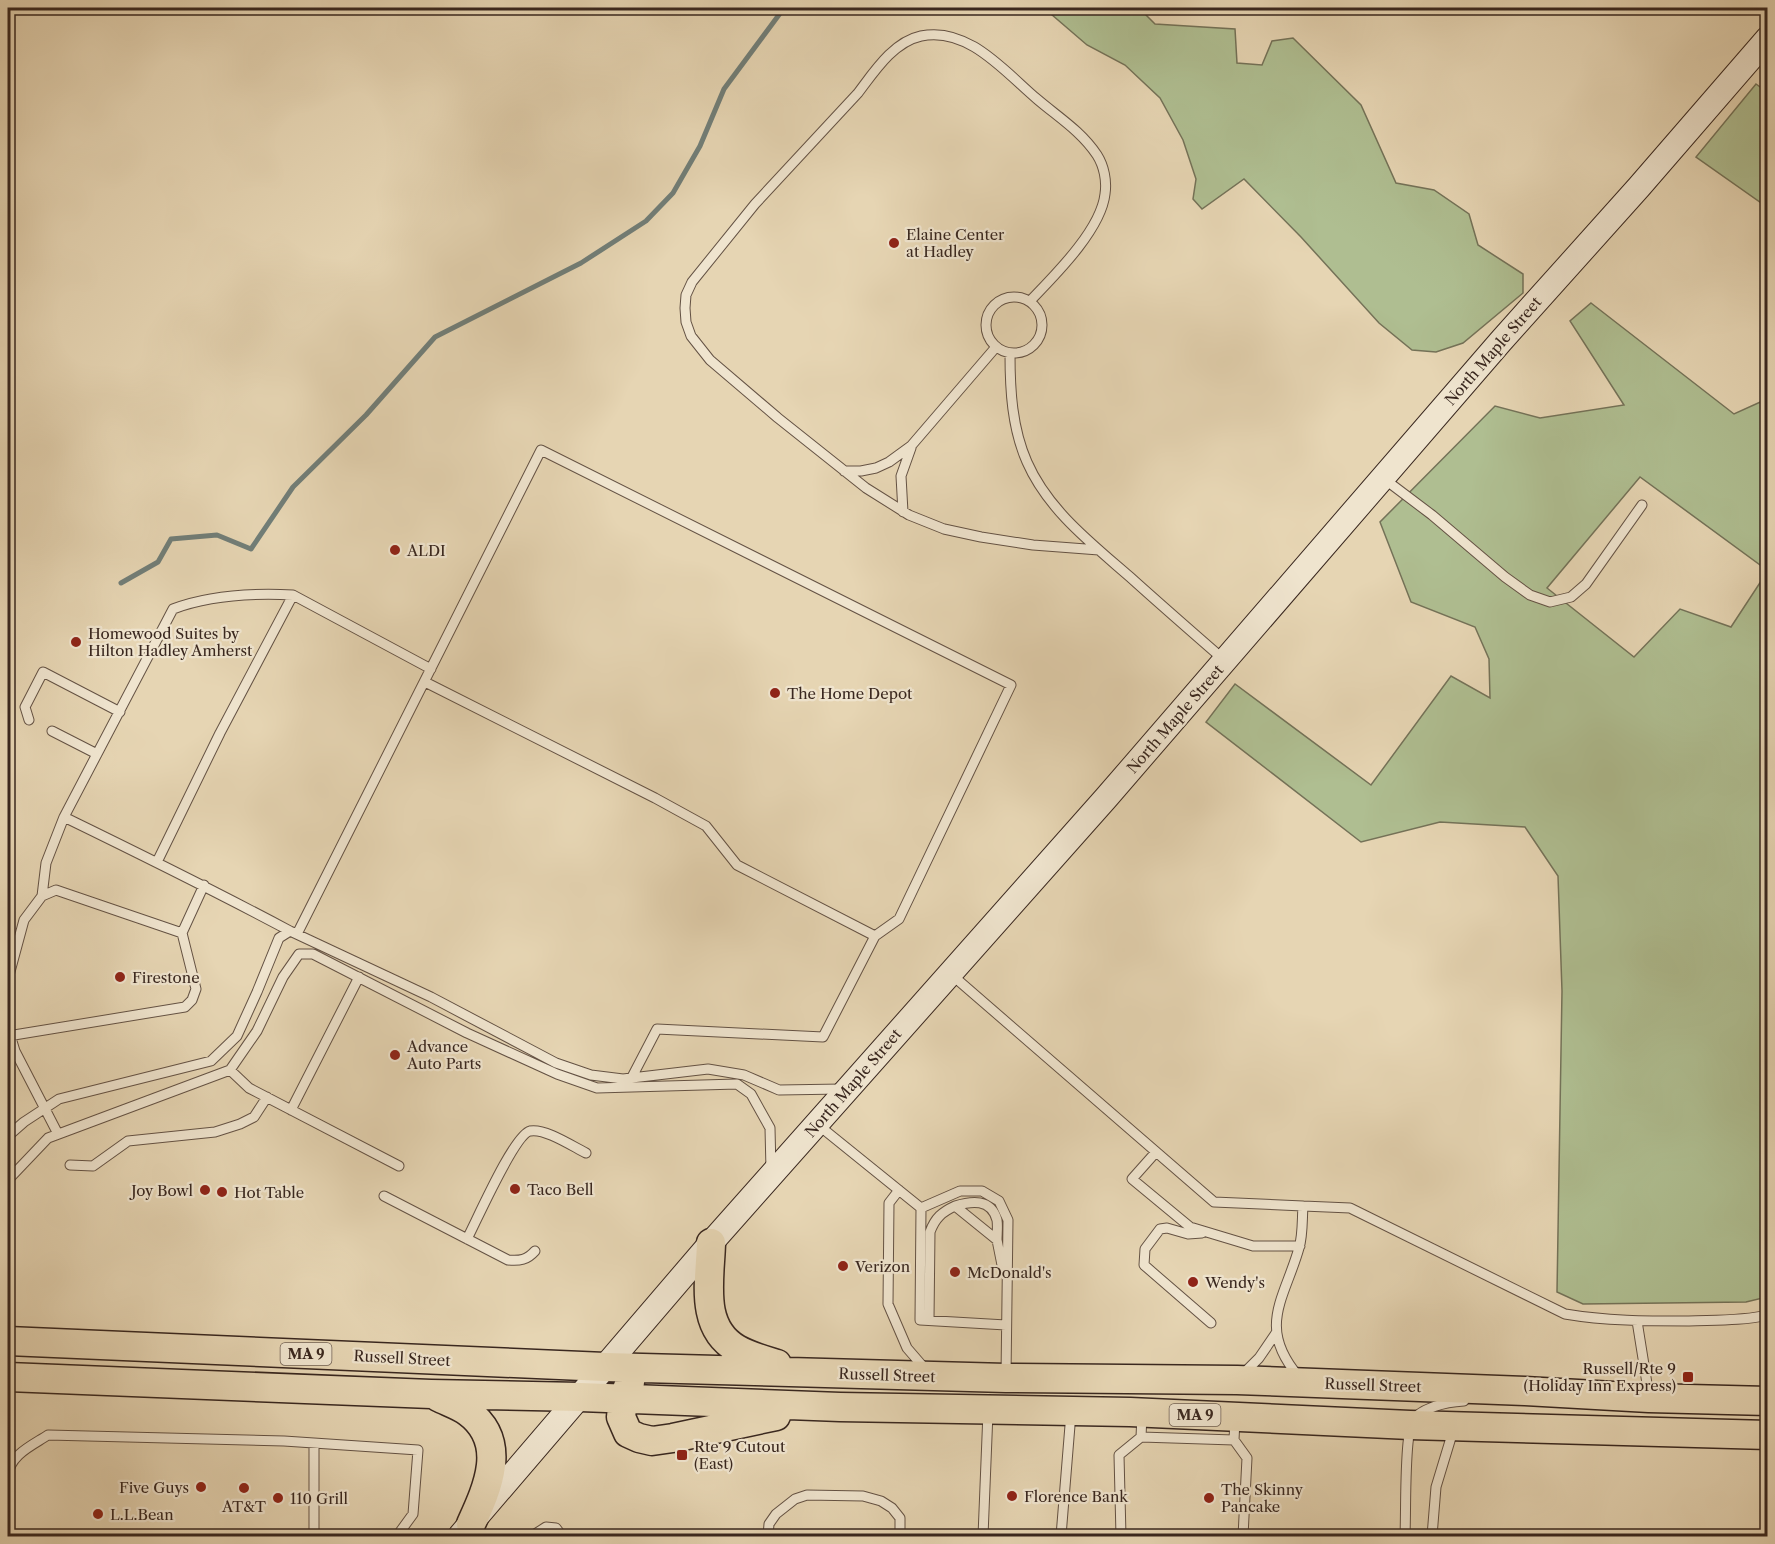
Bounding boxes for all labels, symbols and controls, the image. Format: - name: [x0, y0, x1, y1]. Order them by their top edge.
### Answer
- place label: Elaine Center at Hadley: [906, 225, 1005, 261]
- marker: Elaine Center at Hadley: [887, 236, 901, 250]
- street label: North Maple Street: [1441, 292, 1546, 409]
- place label: ALDI: [406, 541, 446, 560]
- marker: ALDI: [388, 543, 402, 557]
- place label: Homewood Suites by Hilton Hadley Amherst: [88, 624, 253, 660]
- marker: Homewood Suites by Hilton Hadley Amherst: [69, 635, 83, 649]
- street label: North Maple Street: [1123, 660, 1228, 777]
- place label: The Home Depot: [787, 684, 913, 703]
- marker: The Home Depot: [768, 686, 782, 700]
- place label: Firestone: [132, 968, 200, 987]
- marker: Firestone: [113, 970, 127, 984]
- street label: North Maple Street: [801, 1024, 906, 1141]
- place label: Advance Auto Parts: [406, 1037, 481, 1073]
- marker: Advance Auto Parts: [388, 1048, 402, 1062]
- place label: Taco Bell: [527, 1180, 594, 1199]
- place label: Joy Bowl: [129, 1181, 194, 1200]
- marker: Taco Bell: [508, 1182, 522, 1196]
- marker: Joy Bowl: [198, 1183, 212, 1197]
- place label: Hot Table: [234, 1183, 304, 1202]
- marker: Hot Table: [215, 1185, 229, 1199]
- place label: Verizon: [854, 1257, 911, 1276]
- marker: Verizon: [836, 1259, 850, 1273]
- place label: McDonald's: [967, 1263, 1052, 1282]
- marker: McDonald's: [948, 1265, 962, 1279]
- place label: Wendy's: [1204, 1273, 1265, 1292]
- marker: Wendy's: [1186, 1275, 1200, 1289]
- road number: MA 9: [280, 1343, 332, 1365]
- street label: Russell Street: [353, 1346, 452, 1370]
- place label: Russell/Rte 9 (Holiday Inn Express): [1524, 1359, 1676, 1395]
- street label: Russell Street: [838, 1364, 937, 1386]
- marker: Russell/Rte 9 (Holiday Inn Express): [1681, 1370, 1695, 1384]
- street label: Russell Street: [1324, 1374, 1423, 1396]
- road number: MA 9: [1170, 1404, 1220, 1426]
- place label: Rte 9 Cutout (East): [694, 1437, 786, 1473]
- marker: Rte 9 Cutout (East): [675, 1448, 689, 1462]
- place label: Five Guys: [119, 1478, 189, 1497]
- marker: Five Guys: [194, 1480, 208, 1494]
- place label: The Skinny Pancake: [1221, 1480, 1304, 1516]
- marker: AT&T: [237, 1481, 251, 1495]
- place label: Florence Bank: [1024, 1487, 1129, 1506]
- place label: 110 Grill: [290, 1489, 349, 1508]
- marker: Florence Bank: [1005, 1489, 1019, 1503]
- marker: 110 Grill: [271, 1491, 285, 1505]
- marker: The Skinny Pancake: [1202, 1491, 1216, 1505]
- place label: AT&T: [221, 1497, 267, 1516]
- place label: L.L.Bean: [110, 1505, 174, 1524]
- marker: L.L.Bean: [91, 1507, 105, 1521]

